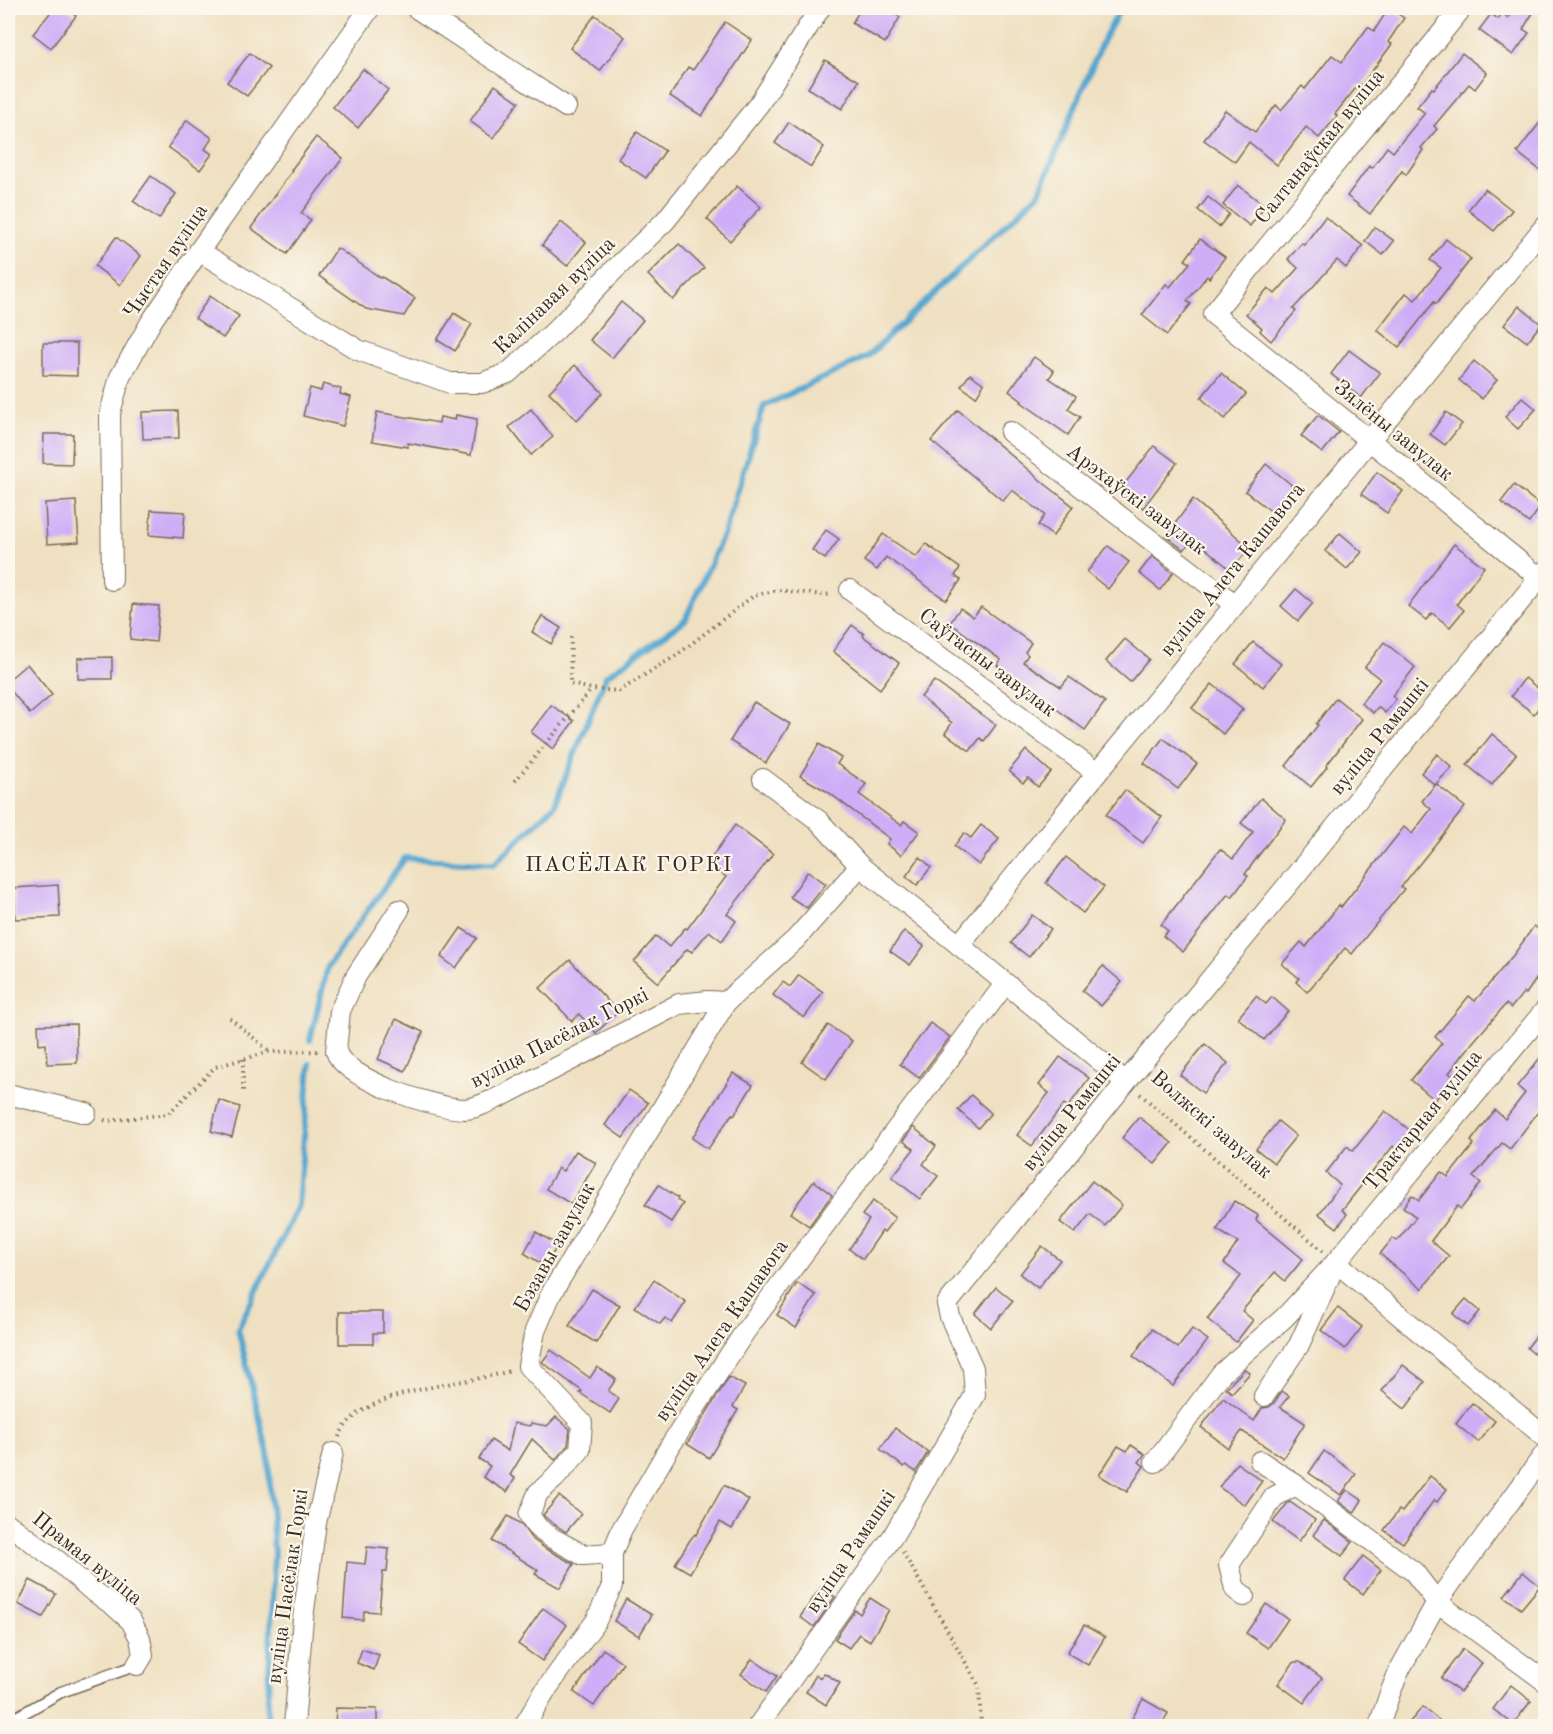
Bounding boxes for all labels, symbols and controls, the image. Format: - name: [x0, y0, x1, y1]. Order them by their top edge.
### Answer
- street label: Салтанаўская вуліца: [1251, 66, 1389, 228]
- street label: Чыстая вуліца: [120, 201, 212, 323]
- street label: Калінавая вуліца: [490, 233, 620, 359]
- street label: Зялёны завулак: [1330, 377, 1457, 486]
- street label: Арэхаўскі завулак: [1062, 441, 1210, 560]
- street label: вуліца Алега Кашавога: [1157, 479, 1309, 661]
- street label: Саўгасны завулак: [915, 605, 1060, 722]
- street label: вуліца Рамашкі: [1327, 675, 1433, 799]
- district label: ПАСЁЛАК ГОРКІ: [525, 851, 733, 876]
- street label: вуліца Пасёлак Горкі: [467, 984, 652, 1092]
- street label: Трактарная вуліца: [1360, 1046, 1486, 1195]
- street label: вуліца Рамашкі: [1019, 1051, 1125, 1175]
- street label: Волжскі завулак: [1146, 1067, 1276, 1183]
- street label: Бэзавы завулак: [511, 1179, 600, 1316]
- street label: вуліца Алега Кашавога: [652, 1236, 793, 1426]
- street label: вуліца Пасёлак Горкі: [264, 1487, 313, 1685]
- street label: вуліца Рамашкі: [802, 1487, 900, 1617]
- street label: Прамая вуліца: [28, 1508, 146, 1610]

